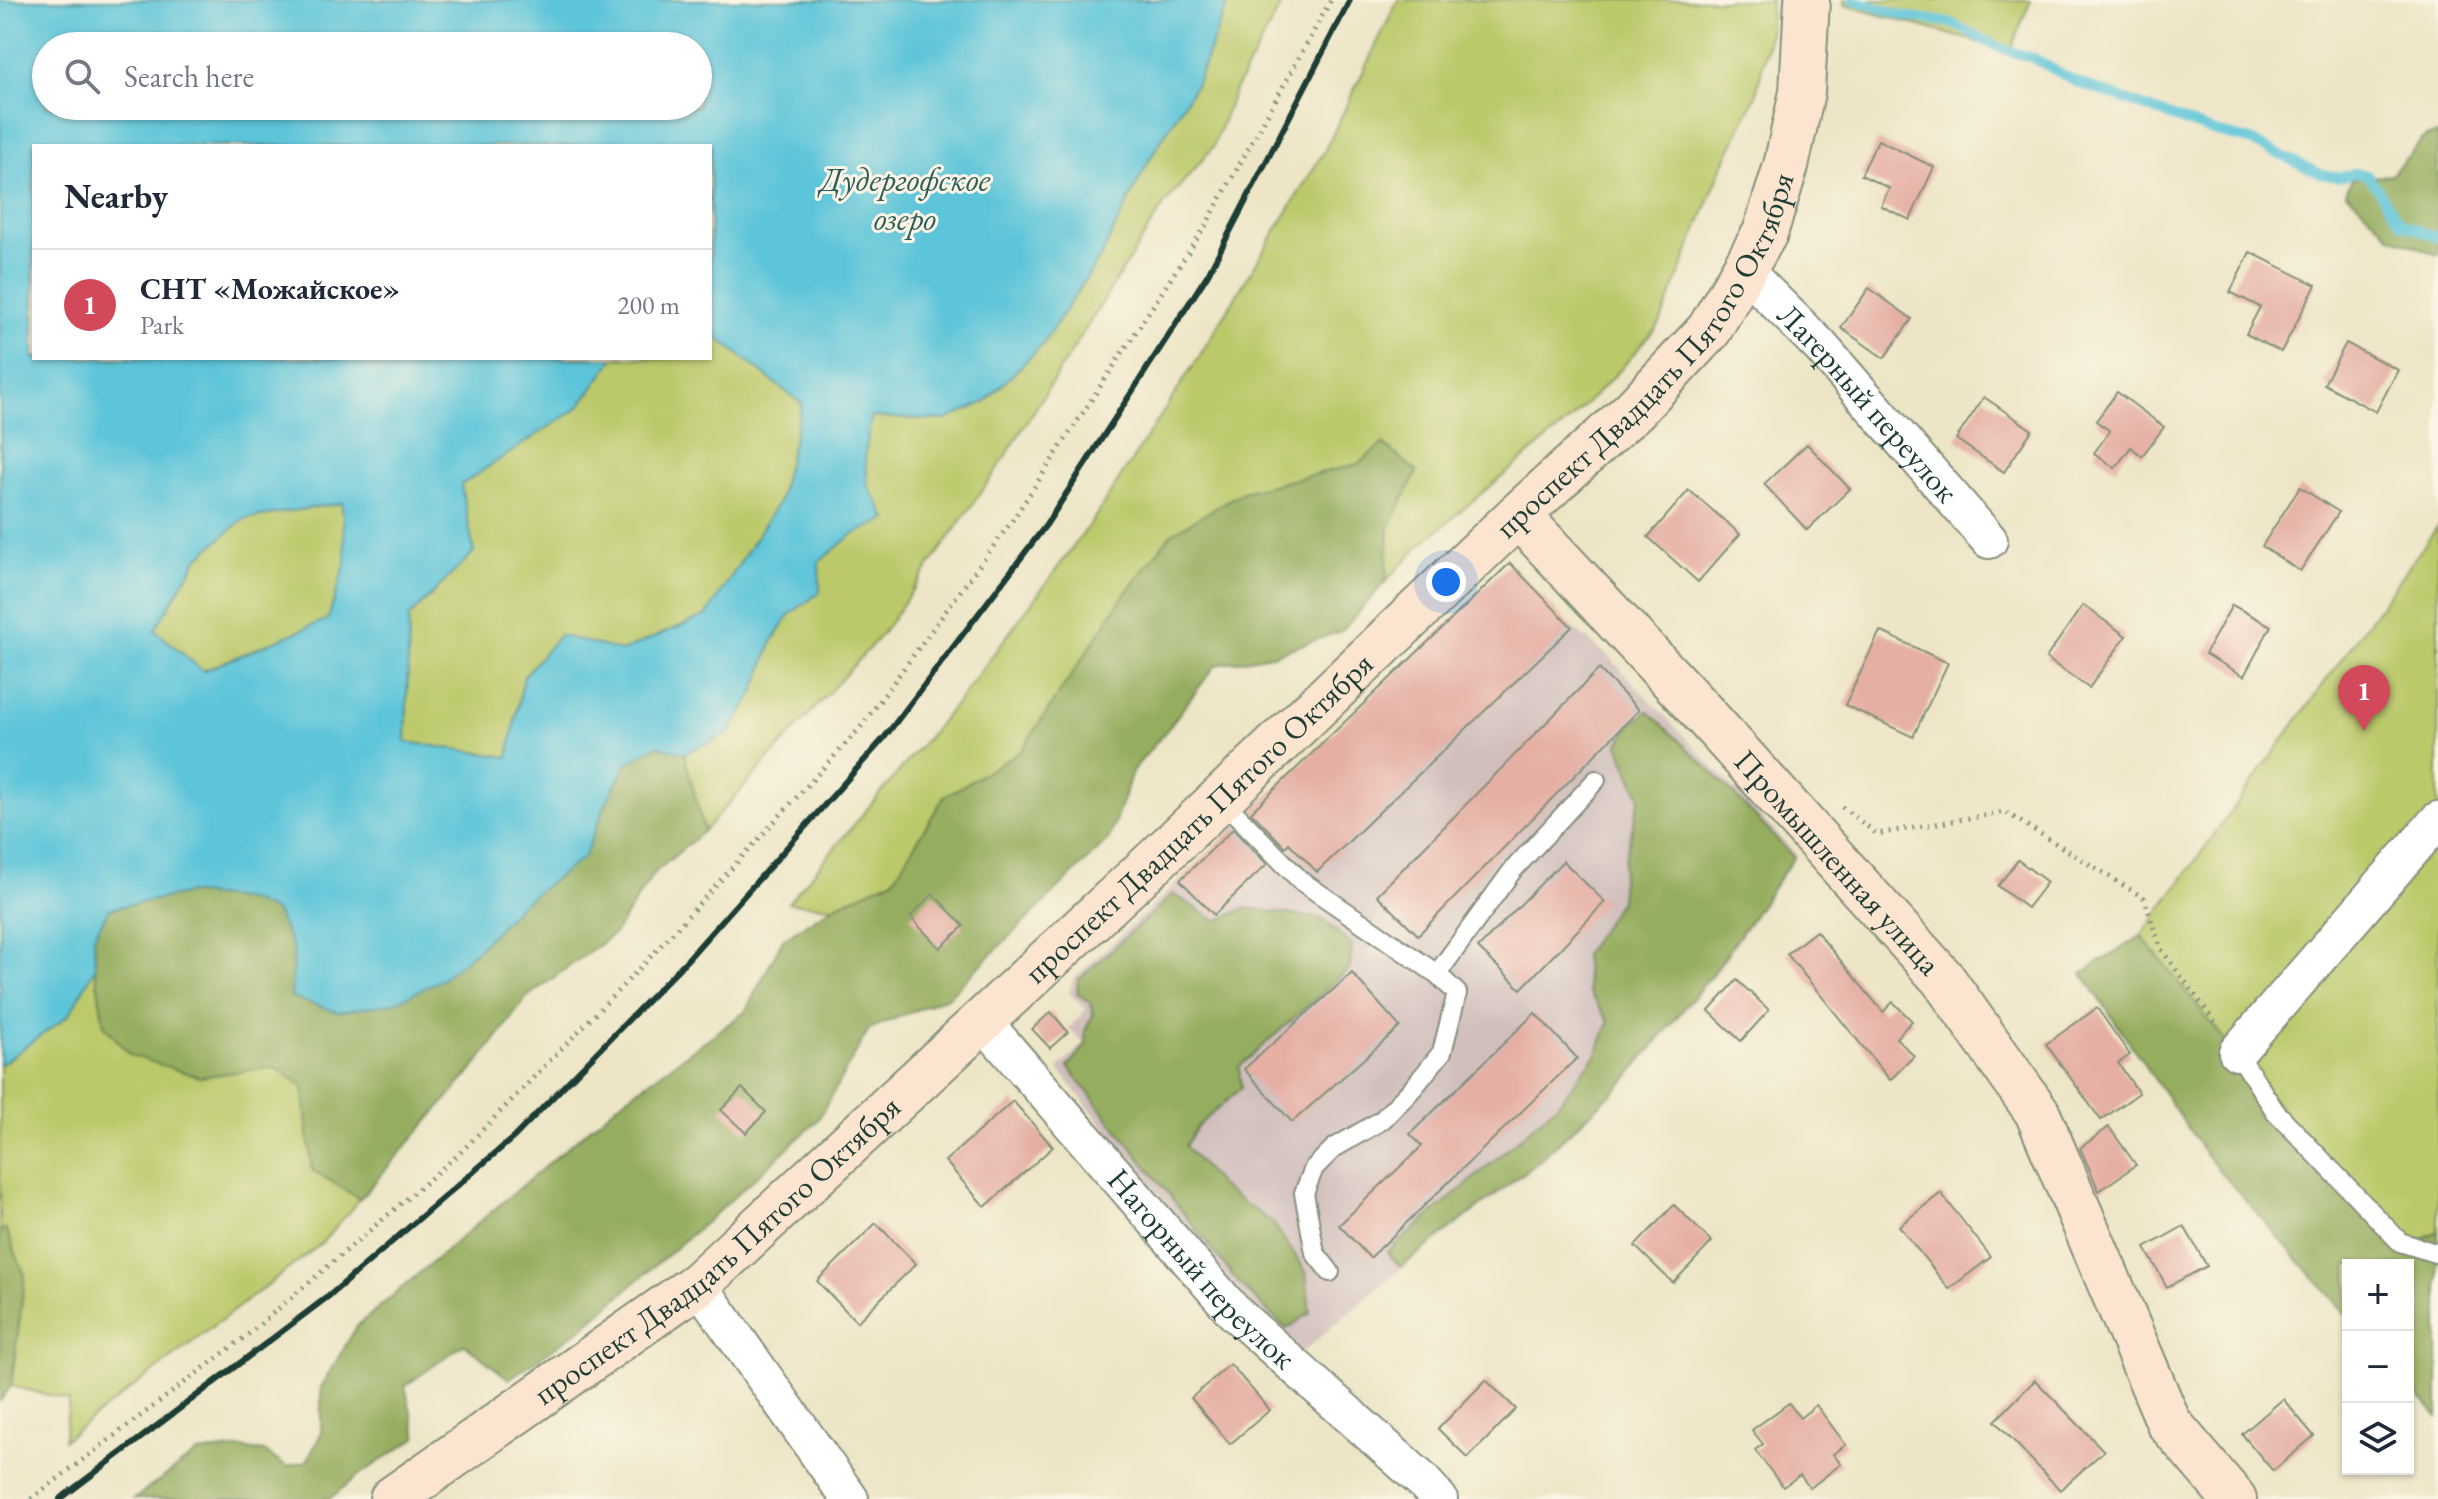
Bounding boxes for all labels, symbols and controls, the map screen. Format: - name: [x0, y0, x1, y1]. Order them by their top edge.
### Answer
- search box: [32, 32, 712, 120]
- icon: search: [60, 54, 104, 98]
- text: Search here: [124, 57, 254, 96]
- water label: Дудергофское озеро: [817, 157, 991, 240]
- street label: проспект Двадцать Пятого Октября: [1486, 167, 1804, 547]
- text: Nearby: [64, 174, 168, 218]
- text: СНТ «Можайское»: [140, 269, 400, 308]
- text: 1: [83, 288, 97, 322]
- text: 200 m: [617, 288, 680, 322]
- street label: Лагерный переулок: [1768, 294, 1968, 511]
- text: Park: [140, 308, 184, 342]
- your location: [1426, 562, 1466, 602]
- street label: проспект Двадцать Пятого Октября: [1015, 643, 1382, 993]
- pin: 1: [2338, 665, 2390, 731]
- street label: Промышленная улица: [1725, 741, 1950, 984]
- street label: проспект Двадцать Пятого Октября: [525, 1086, 909, 1414]
- street label: Нагорный переулок: [1098, 1159, 1305, 1378]
- map controls: [2342, 1259, 2414, 1475]
- button: +: [2342, 1259, 2414, 1331]
- button: −: [2342, 1331, 2414, 1403]
- button: layers: [2342, 1403, 2414, 1475]

